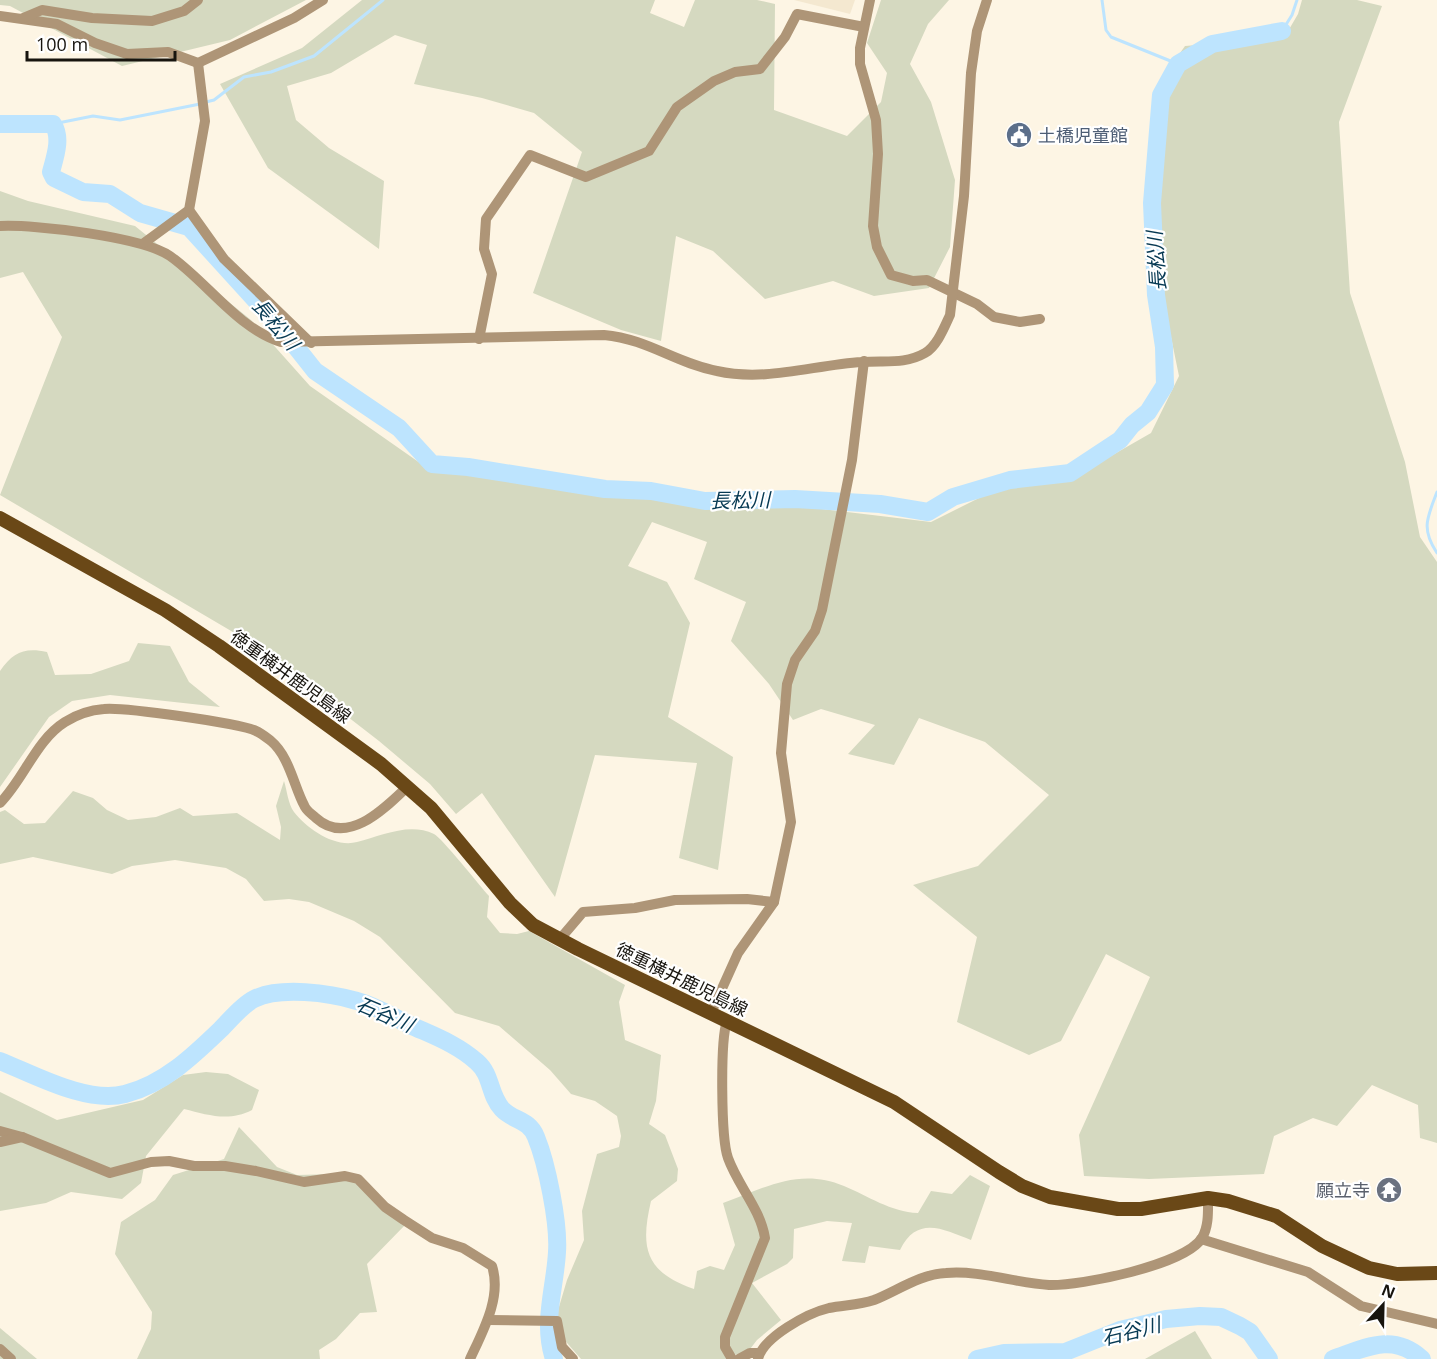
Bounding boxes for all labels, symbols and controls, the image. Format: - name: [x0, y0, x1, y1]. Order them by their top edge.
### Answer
- scale bar: [27, 24, 176, 62]
- text: 100 m: [36, 32, 88, 56]
- public building icon: 土橋児童館: [1004, 120, 1034, 150]
- place label: 土橋児童館: [1038, 123, 1128, 147]
- water label: 長松川: [1140, 228, 1172, 292]
- water label: 長松川: [246, 292, 307, 357]
- water label: 長松川: [710, 486, 772, 514]
- street label: 徳重横井鹿児島線: [226, 624, 356, 728]
- street label: 徳重横井鹿児島線: [612, 937, 752, 1021]
- water label: 石谷川: [352, 990, 420, 1039]
- temple icon: 願立寺: [1374, 1175, 1404, 1205]
- place label: 願立寺: [1316, 1178, 1370, 1202]
- north arrow: [1353, 1275, 1413, 1335]
- text: N: [1378, 1278, 1399, 1304]
- water label: 石谷川: [1099, 1310, 1165, 1351]

